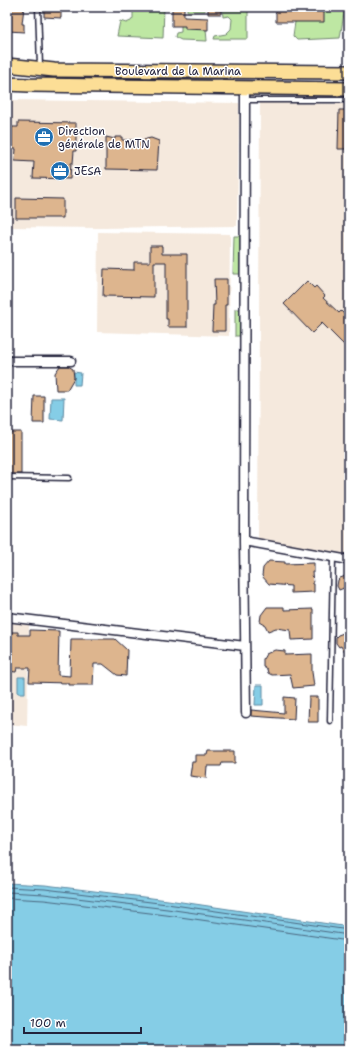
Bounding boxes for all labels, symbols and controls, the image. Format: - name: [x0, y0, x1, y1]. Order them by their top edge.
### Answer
- street label: Boulevard de la Marina: [115, 64, 241, 79]
- place label: Direction générale de MTN: [58, 124, 150, 152]
- office icon: Direction générale de MTN: [33, 126, 55, 148]
- office icon: JESA: [49, 160, 71, 182]
- place label: JESA: [74, 164, 101, 179]
- scale bar: [24, 1009, 141, 1035]
- text: 100 m: [30, 1015, 66, 1031]

